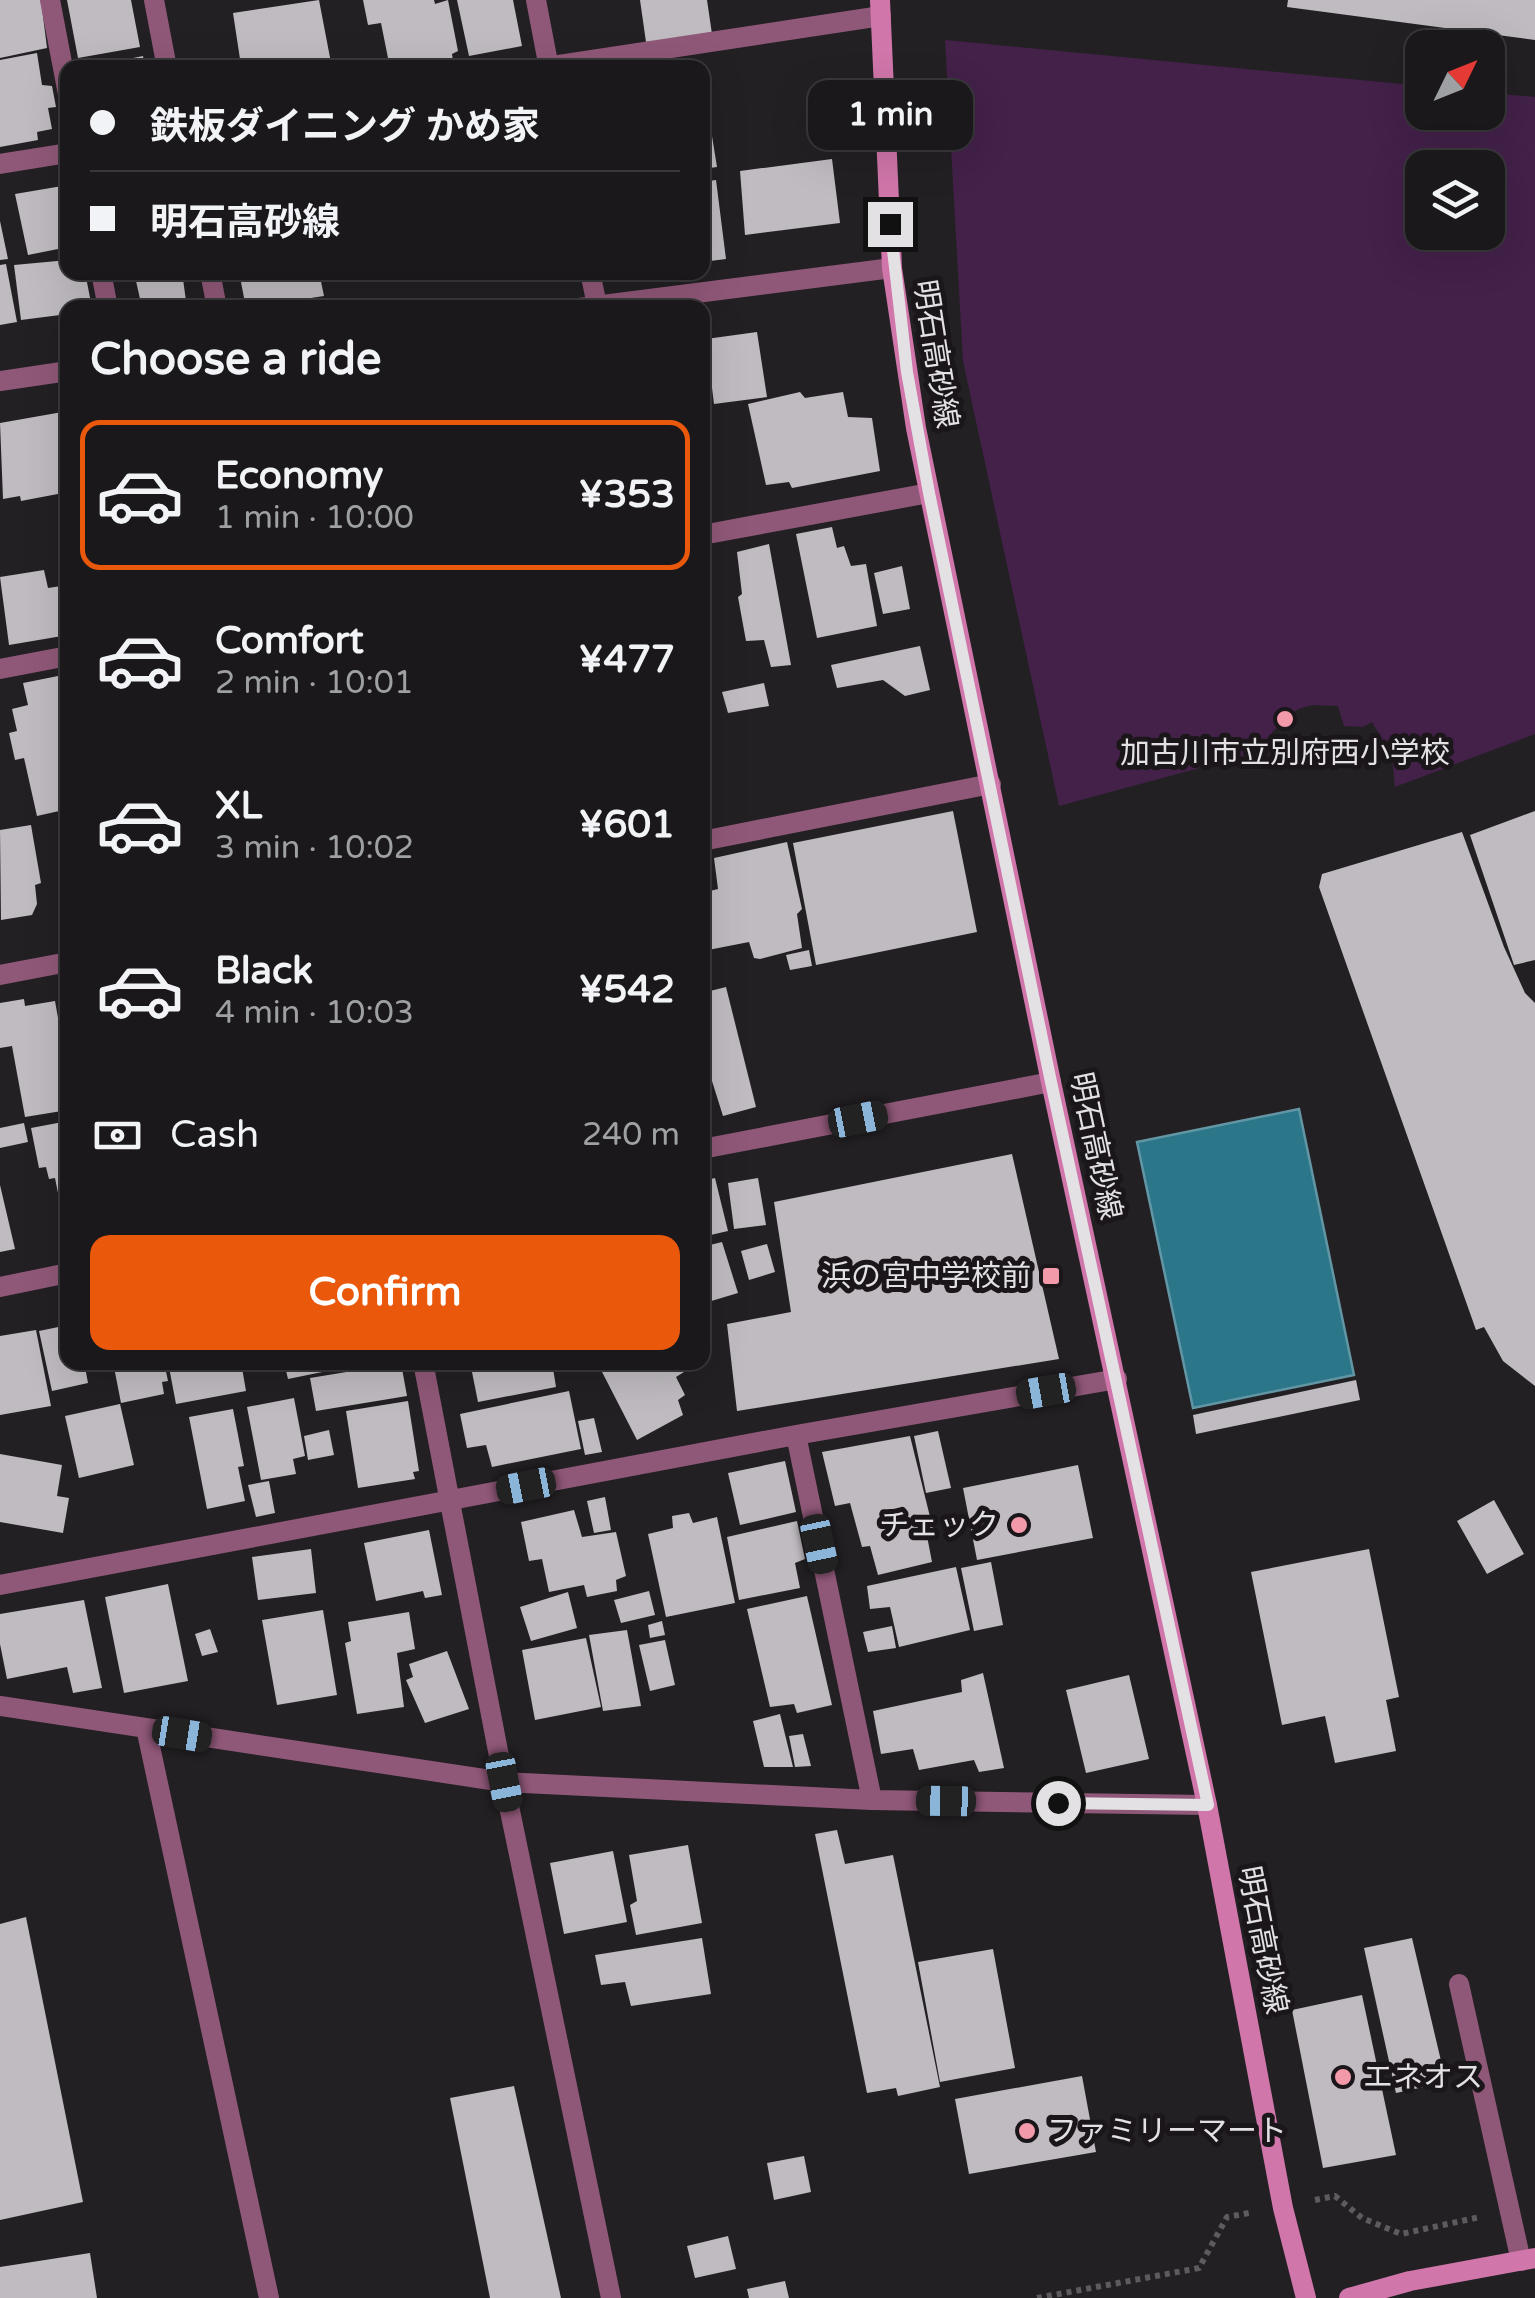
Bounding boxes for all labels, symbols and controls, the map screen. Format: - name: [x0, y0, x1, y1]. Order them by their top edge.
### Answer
- north arrow: [1405, 30, 1505, 130]
- map controls: [1405, 30, 1505, 250]
- callout: 1 min: [808, 79, 972, 149]
- text: 1 min: [848, 96, 933, 134]
- text: 鉄板ダイニング かめ家: [150, 104, 540, 150]
- button: layers: [1405, 150, 1505, 250]
- text: 明石高砂線: [150, 200, 340, 246]
- route end: [868, 202, 913, 247]
- street label: 明石高砂線: [906, 277, 966, 431]
- text: Choose a ride: [90, 333, 381, 387]
- icon: car: [95, 450, 185, 540]
- text: Economy: [215, 453, 383, 499]
- text: ¥353: [578, 472, 675, 518]
- text: 1 min · 10:00: [215, 499, 414, 537]
- icon: car: [95, 615, 185, 705]
- text: Comfort: [215, 618, 364, 664]
- text: ¥477: [578, 637, 675, 683]
- text: 2 min · 10:01: [215, 664, 414, 702]
- marker: 加古川市立別府西小学校: [1274, 708, 1296, 730]
- place label: 加古川市立別府西小学校: [1120, 735, 1450, 772]
- icon: car: [95, 780, 185, 870]
- text: XL: [215, 783, 262, 829]
- text: ¥601: [578, 802, 675, 848]
- text: 3 min · 10:02: [215, 829, 414, 867]
- icon: car: [95, 945, 185, 1035]
- text: Black: [215, 948, 313, 994]
- text: ¥542: [578, 967, 675, 1013]
- text: 4 min · 10:03: [215, 994, 414, 1032]
- street label: 明石高砂線: [1062, 1069, 1129, 1223]
- car: [826, 1099, 890, 1139]
- icon: cash: [90, 1108, 145, 1163]
- text: Cash: [170, 1112, 259, 1158]
- text: 240 m: [582, 1116, 680, 1154]
- button: Confirm: [90, 1235, 680, 1350]
- place label: 浜の宮中学校前: [821, 1258, 1031, 1295]
- marker: 浜の宮中学校前: [1040, 1265, 1062, 1287]
- car: [1014, 1371, 1078, 1411]
- car: [494, 1466, 558, 1506]
- place label: チェック: [879, 1507, 999, 1544]
- car: [798, 1512, 840, 1576]
- marker: チェック: [1008, 1514, 1030, 1536]
- car: [150, 1714, 214, 1754]
- car: [484, 1750, 524, 1814]
- route start: [1036, 1781, 1081, 1826]
- car: [916, 1785, 976, 1817]
- street label: 明石高砂線: [1230, 1863, 1295, 2017]
- place label: エネオス: [1363, 2059, 1483, 2096]
- marker: エネオス: [1332, 2066, 1354, 2088]
- place label: ファミリーマート: [1047, 2113, 1287, 2150]
- marker: ファミリーマート: [1016, 2120, 1038, 2142]

